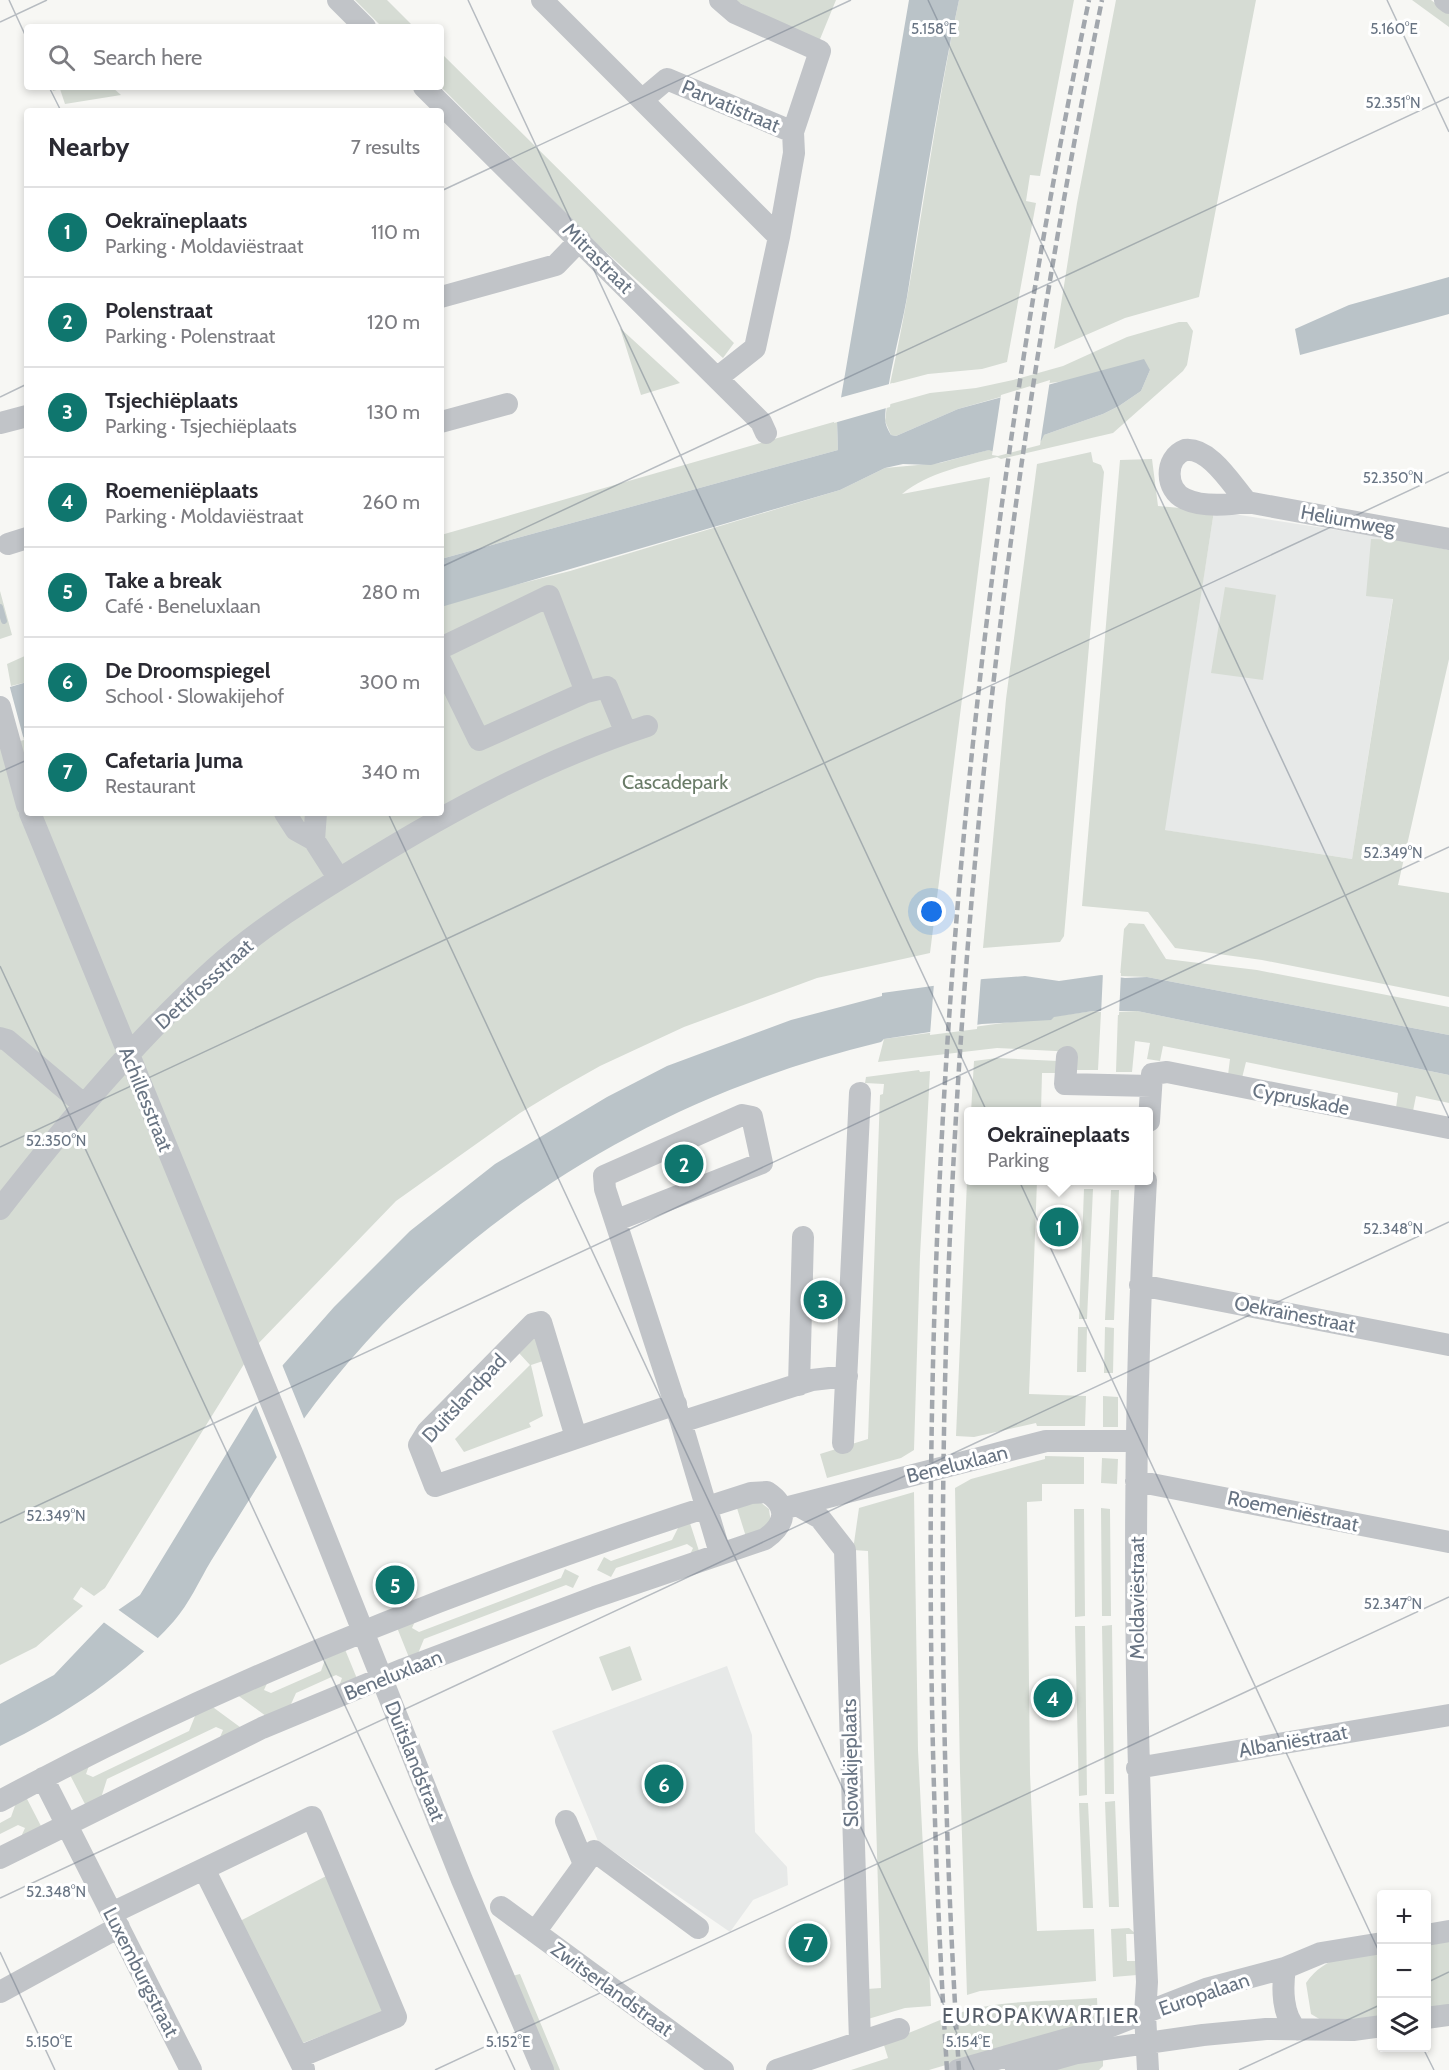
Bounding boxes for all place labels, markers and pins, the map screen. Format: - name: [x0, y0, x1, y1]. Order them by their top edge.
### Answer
- pin: 2: [664, 1142, 704, 1186]
- pin: 1: [1040, 1204, 1078, 1250]
- pin: 3: [804, 1278, 842, 1322]
- pin: 5: [376, 1562, 414, 1608]
- pin: 4: [1034, 1676, 1072, 1720]
- pin: 6: [644, 1762, 684, 1806]
- pin: 7: [788, 1920, 828, 1966]

